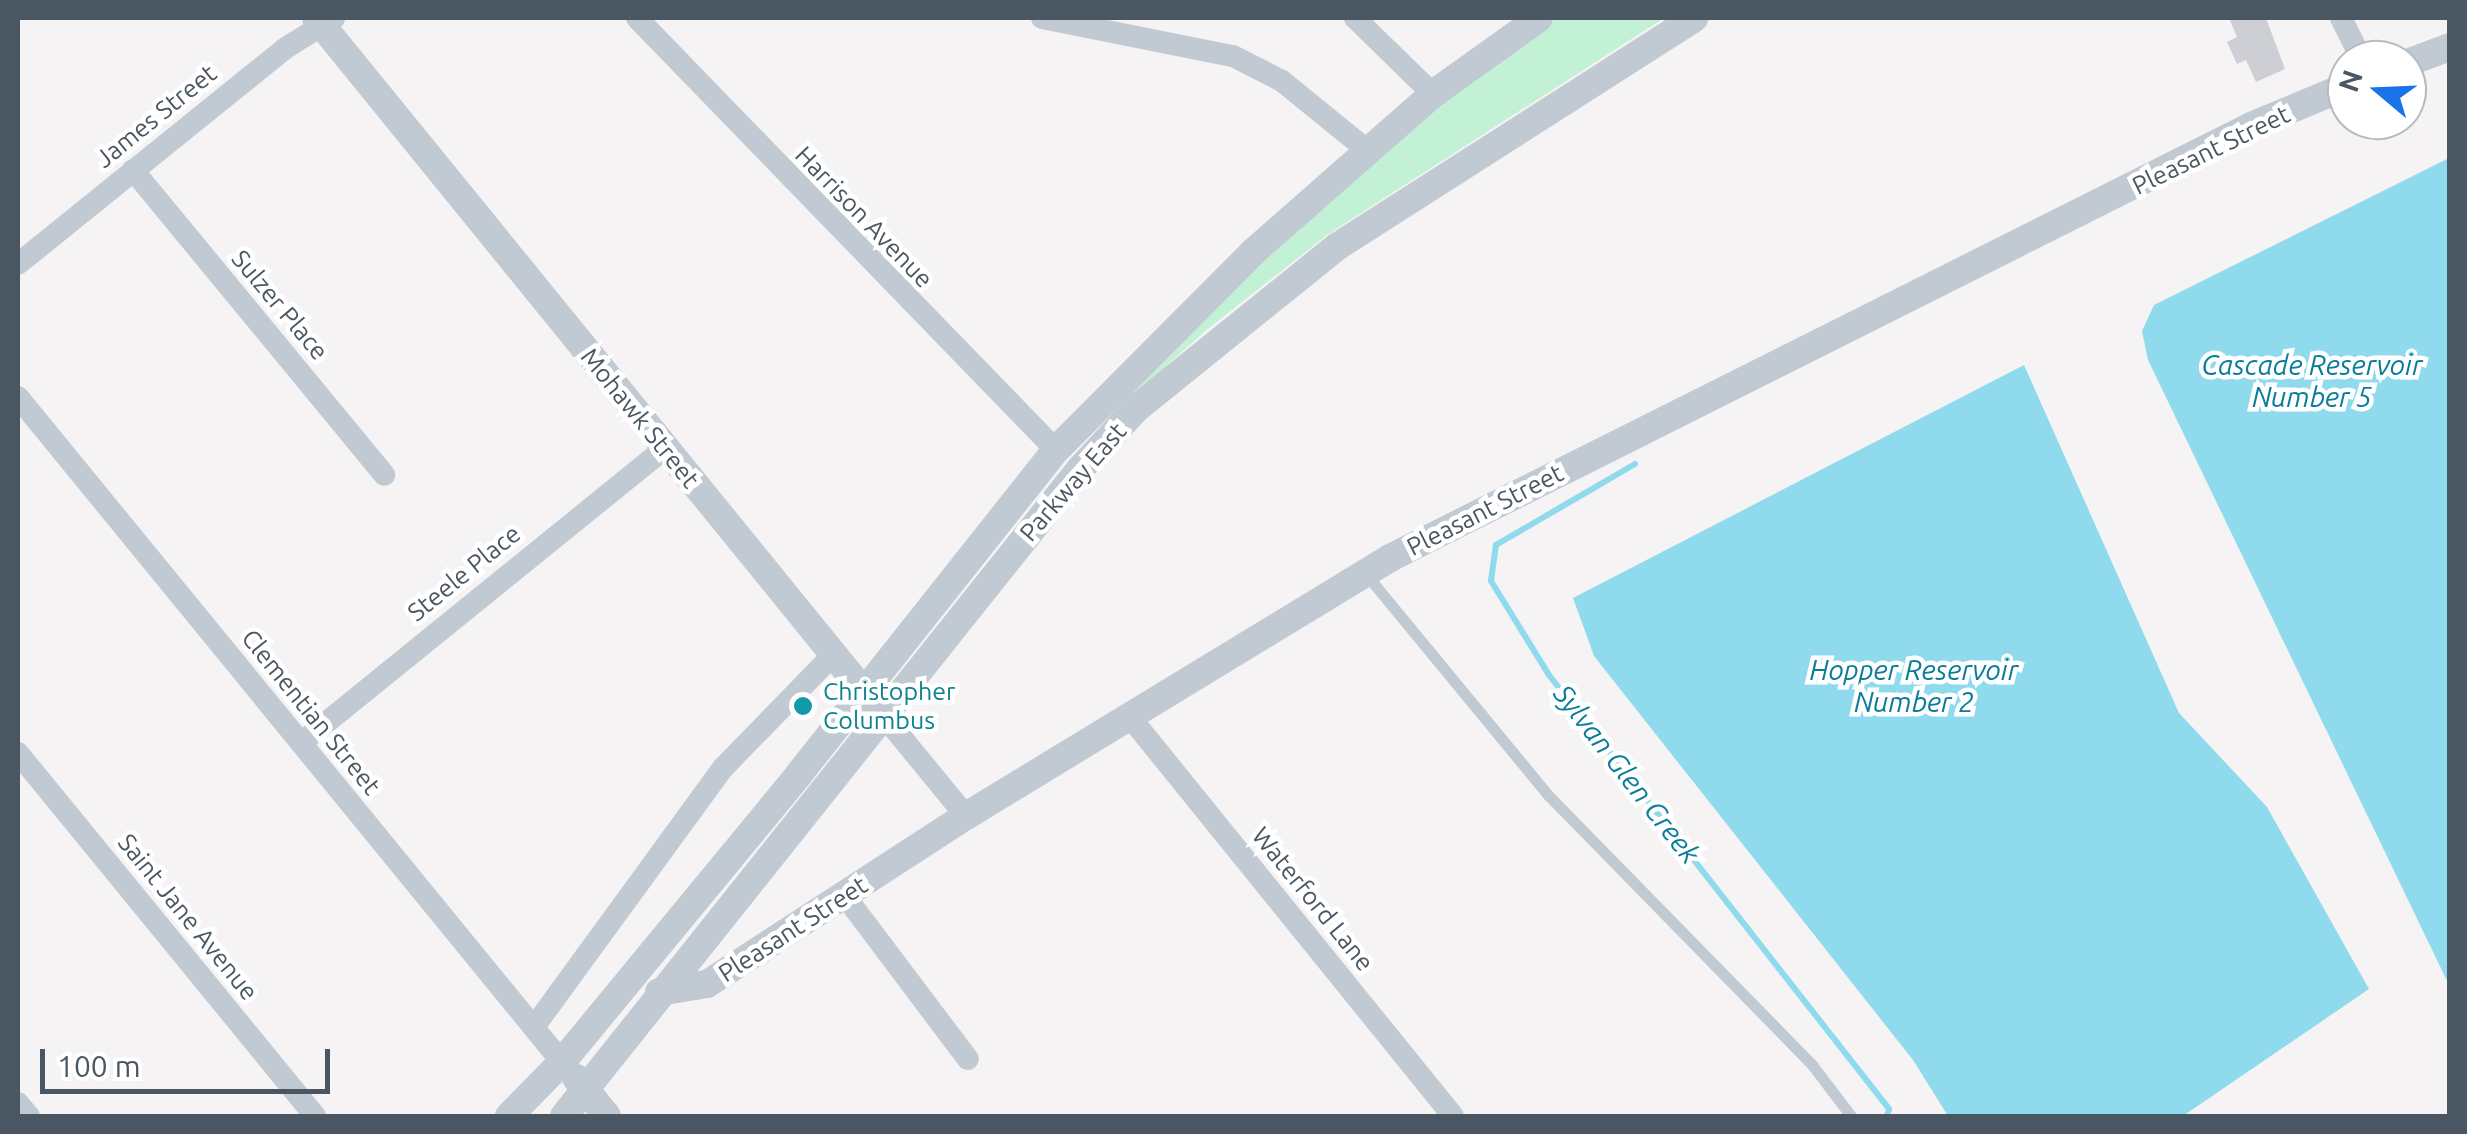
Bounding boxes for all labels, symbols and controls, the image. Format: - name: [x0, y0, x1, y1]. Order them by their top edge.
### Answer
- north arrow: [2327, 40, 2427, 140]
- street label: James Street: [89, 58, 223, 174]
- text: N: [2332, 66, 2368, 96]
- street label: Pleasant Street: [2127, 99, 2295, 201]
- street label: Harrison Avenue: [789, 140, 939, 294]
- street label: Sulzer Place: [225, 244, 335, 366]
- street label: Mohawk Street: [575, 342, 705, 494]
- water label: Cascade Reservoir Number 5: [2201, 348, 2423, 414]
- street label: Parkway East: [1013, 417, 1133, 547]
- street label: Pleasant Street: [1402, 458, 1568, 562]
- street label: Steele Place: [402, 518, 526, 628]
- street label: Clementian Street: [235, 623, 387, 801]
- water label: Hopper Reservoir Number 2: [1810, 653, 2018, 719]
- place label: Christopher Columbus: [823, 677, 956, 736]
- water label: Sylvan Glen Creek: [1547, 678, 1707, 870]
- marker: Christopher Columbus: [792, 695, 814, 717]
- street label: Waterford Lane: [1246, 821, 1380, 977]
- street label: Saint Jane Avenue: [112, 828, 264, 1006]
- street label: Pleasant Street: [713, 870, 873, 988]
- scale bar: [45, 1029, 335, 1091]
- text: 100 m: [57, 1049, 141, 1083]

